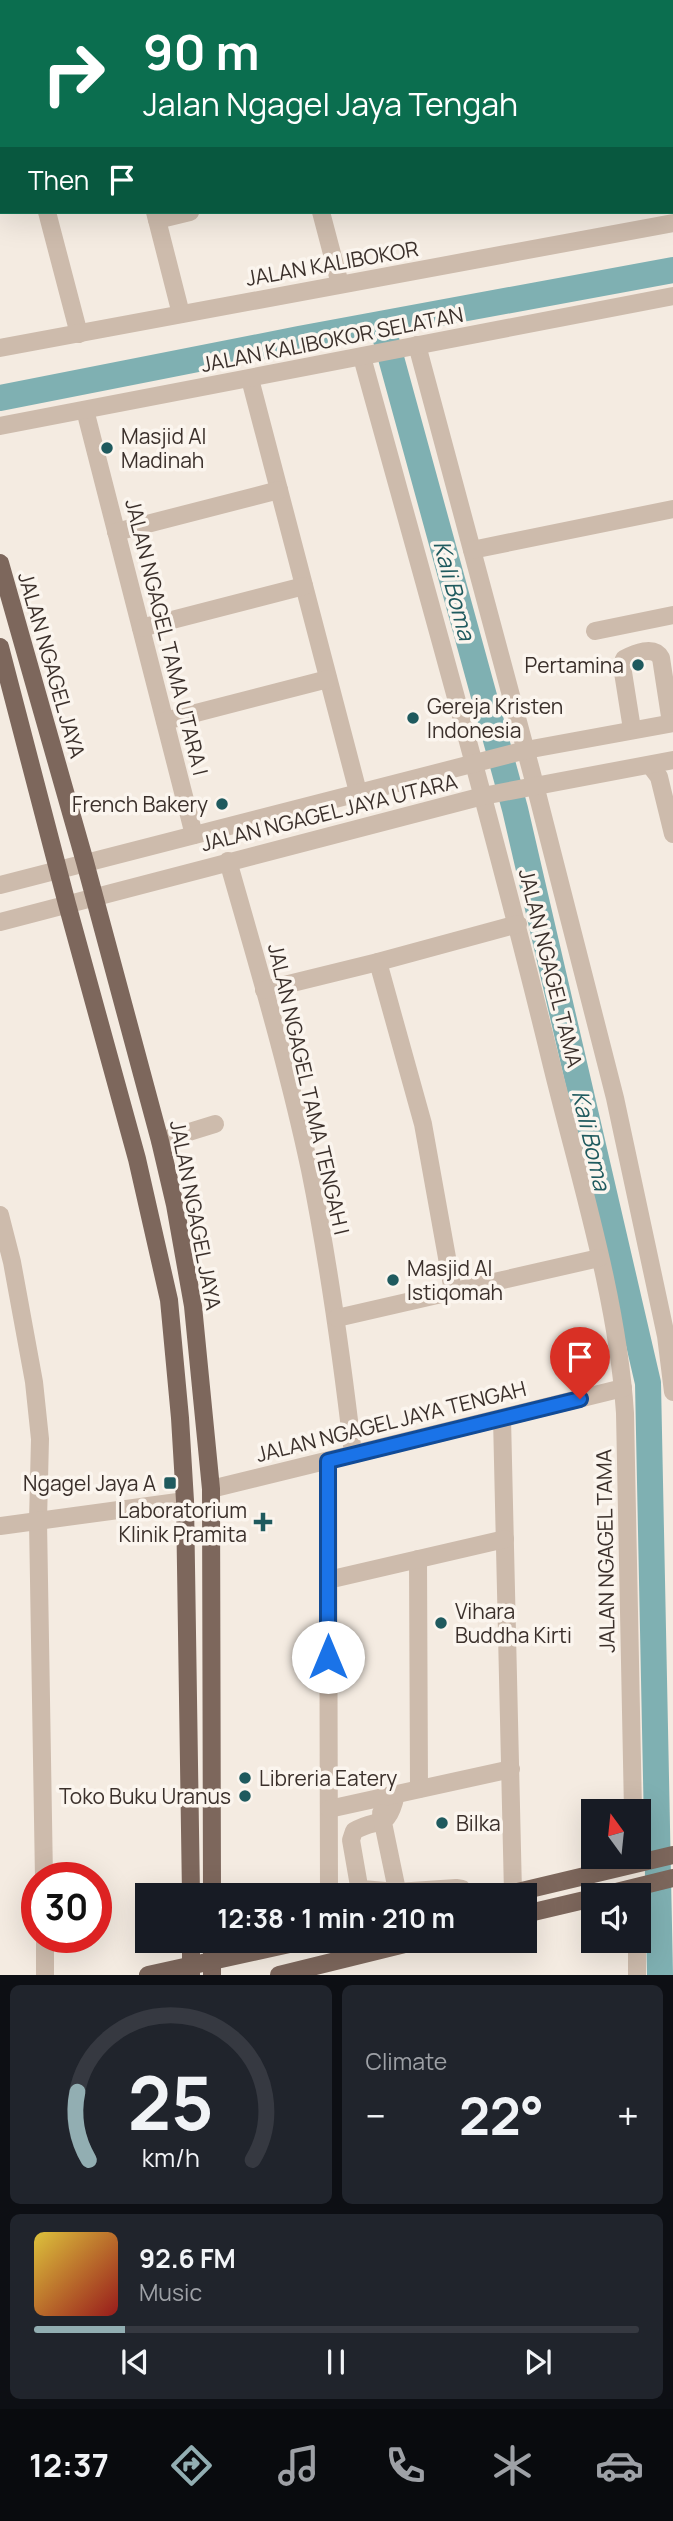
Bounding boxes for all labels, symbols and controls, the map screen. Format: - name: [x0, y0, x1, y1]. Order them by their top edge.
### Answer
- text: 90 m: [143, 18, 260, 85]
- icon: right: [28, 28, 119, 119]
- text: Jalan Ngagel Jaya Tengah: [143, 82, 518, 126]
- icon: arrive: [103, 161, 141, 199]
- text: Then: [28, 162, 89, 198]
- street label: JALAN KALIBOKOR: [243, 234, 421, 292]
- street label: JALAN KALIBOKOR SELATAN: [199, 300, 465, 378]
- place label: Masjid Al Madinah: [121, 422, 206, 474]
- marker: Masjid Al Madinah: [99, 440, 115, 456]
- street label: JALAN NGAGEL TAMA UTARA I: [119, 496, 215, 778]
- water label: Kali Boma: [426, 537, 484, 644]
- street label: JALAN NGAGEL JAYA: [12, 569, 92, 761]
- place label: Pertamina: [525, 651, 624, 679]
- marker: Pertamina: [630, 657, 646, 673]
- place label: Gereja Kristen Indonesia: [427, 692, 563, 744]
- marker: Gereja Kristen Indonesia: [405, 710, 421, 726]
- street label: JALAN NGAGEL JAYA UTARA: [198, 767, 460, 857]
- place label: French Bakery: [72, 790, 208, 818]
- marker: French Bakery: [214, 796, 230, 812]
- street label: JALAN NGAGEL TAMA: [513, 866, 589, 1070]
- street label: JALAN NGAGEL TAMA TENGAH I: [262, 941, 356, 1237]
- water label: Kali Boma: [565, 1087, 619, 1194]
- street label: JALAN NGAGEL JAYA: [164, 1118, 228, 1312]
- place label: Masjid Al Istiqomah: [407, 1254, 503, 1306]
- marker: Masjid Al Istiqomah: [385, 1272, 401, 1288]
- pin: [550, 1327, 610, 1399]
- icon: arrive: [561, 1338, 599, 1376]
- street label: JALAN NGAGEL JAYA TENGAH: [253, 1374, 529, 1468]
- street label: JALAN NGAGEL TAMA: [589, 1449, 621, 1653]
- place label: Ngagel Jaya A: [23, 1469, 156, 1497]
- marker: Ngagel Jaya A: [162, 1475, 178, 1491]
- place label: Laboratorium Klinik Pramita: [118, 1496, 247, 1548]
- marker: Laboratorium Klinik Pramita: [253, 1512, 273, 1532]
- place label: Vihara Buddha Kirti: [455, 1597, 572, 1649]
- marker: Vihara Buddha Kirti: [433, 1615, 449, 1631]
- position arrow: [291, 1620, 365, 1694]
- place label: Libreria Eatery: [259, 1764, 397, 1792]
- marker: Libreria Eatery: [237, 1770, 253, 1786]
- place label: Toko Buku Uranus: [59, 1782, 231, 1810]
- marker: Toko Buku Uranus: [237, 1788, 253, 1804]
- north arrow: [581, 1799, 651, 1869]
- map controls: [581, 1799, 651, 1953]
- place label: Bilka: [456, 1809, 501, 1837]
- marker: Bilka: [434, 1815, 450, 1831]
- speed limit sign: 30: [21, 1862, 112, 1953]
- button: sound: [581, 1883, 651, 1953]
- text: 12:38 · 1 min · 210 m: [217, 1900, 455, 1936]
- text: Climate: [366, 2045, 447, 2077]
- text: 25: [128, 2053, 214, 2153]
- text: 22°: [459, 2080, 544, 2151]
- text: −: [366, 2089, 386, 2141]
- text: +: [617, 2089, 639, 2141]
- text: km/h: [142, 2140, 200, 2175]
- text: 92.6 FM: [139, 2240, 236, 2276]
- text: Music: [139, 2276, 202, 2308]
- icon: previous: [116, 2343, 154, 2381]
- icon: pause: [317, 2343, 355, 2381]
- icon: next: [519, 2343, 557, 2381]
- icon: directions: [167, 2441, 216, 2490]
- icon: music: [274, 2441, 323, 2490]
- icon: phone: [381, 2441, 430, 2490]
- icon: climate: [488, 2441, 537, 2490]
- icon: car: [595, 2441, 644, 2490]
- text: 12:37: [29, 2443, 109, 2487]

